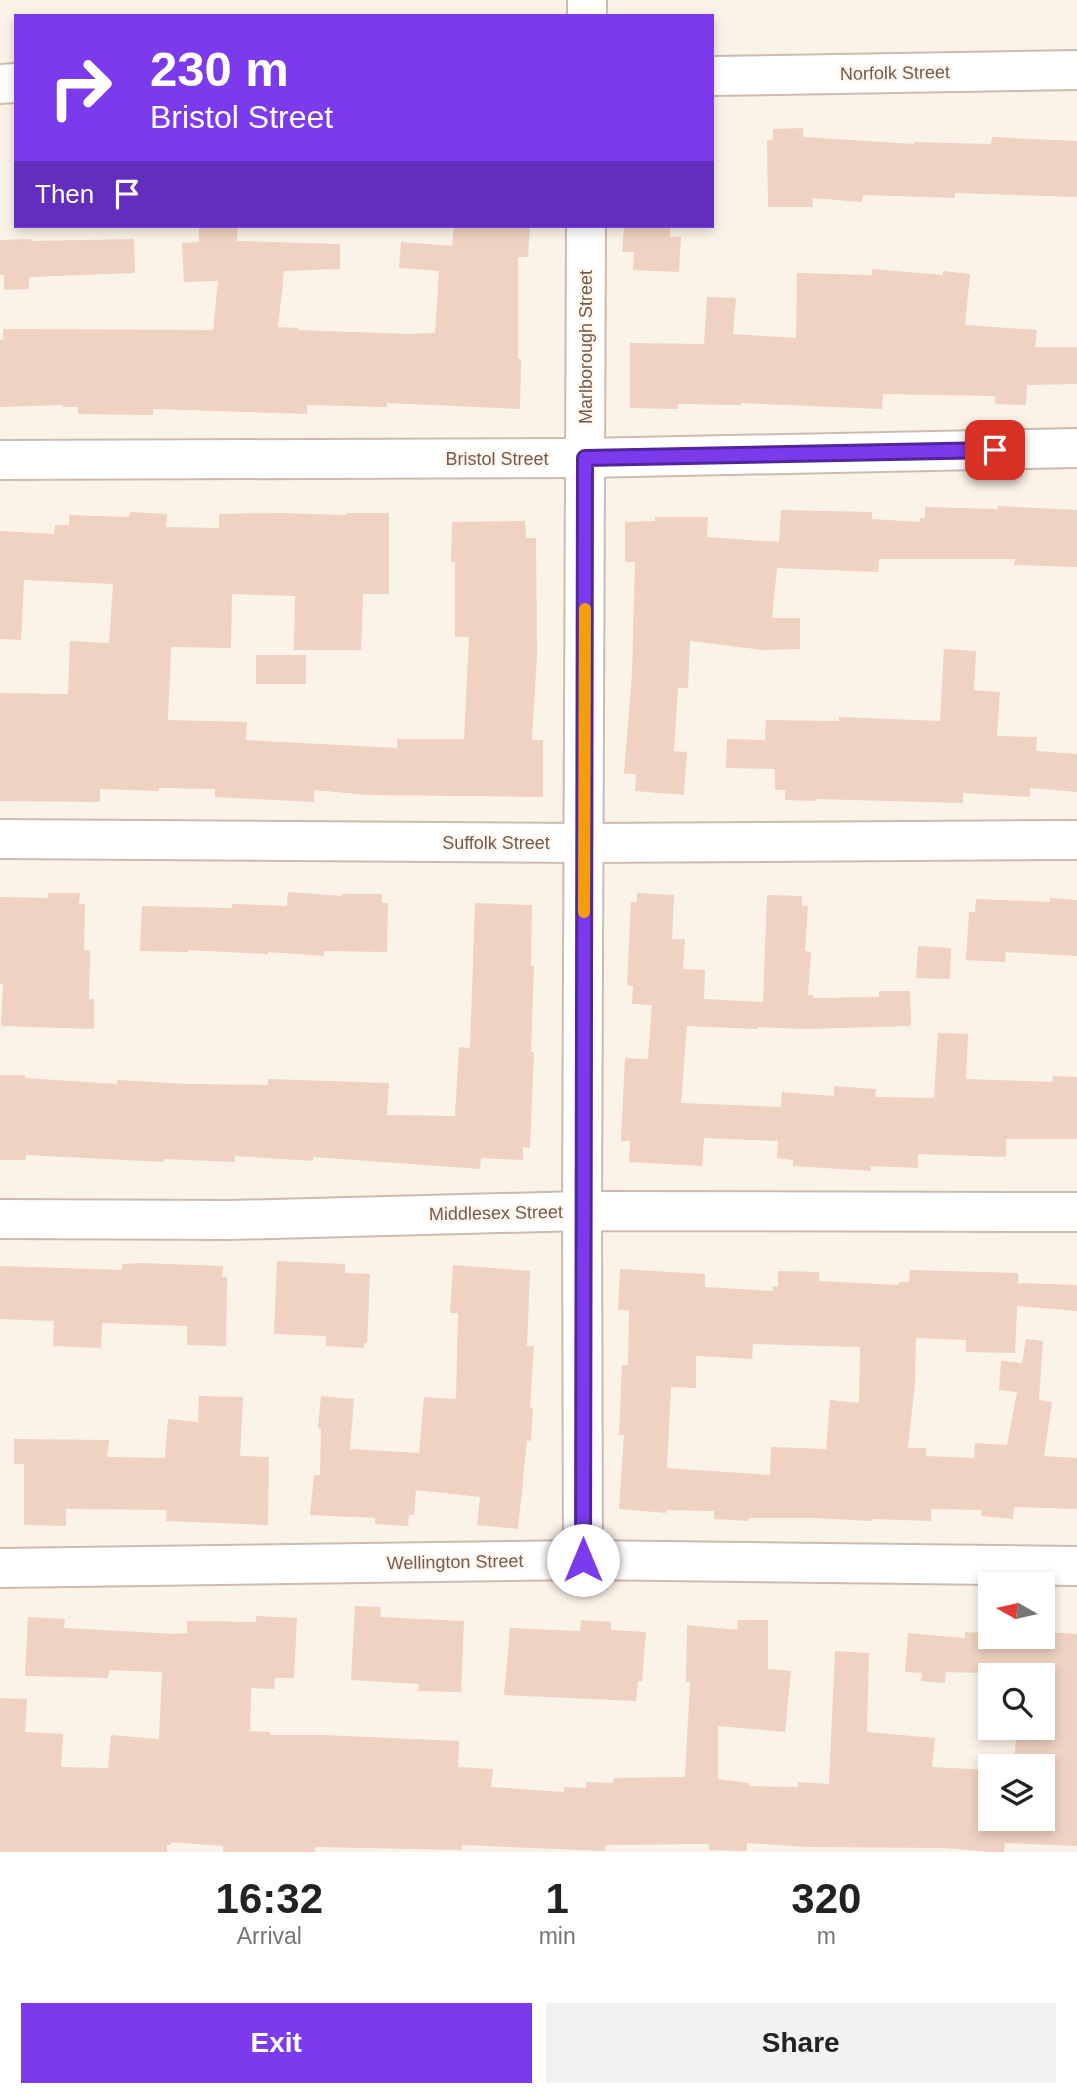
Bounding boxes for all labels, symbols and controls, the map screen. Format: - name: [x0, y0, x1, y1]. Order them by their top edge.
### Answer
- icon: right: [35, 42, 126, 133]
- text: 230 m: [150, 42, 289, 96]
- street label: Norfolk Street: [840, 62, 950, 84]
- text: Bristol Street: [150, 99, 333, 135]
- icon: arrive: [108, 175, 146, 213]
- text: Then: [35, 179, 94, 209]
- street label: Marlborough Street: [576, 270, 596, 424]
- pin: [965, 420, 1025, 480]
- icon: arrive: [976, 431, 1014, 469]
- street label: Bristol Street: [445, 449, 549, 469]
- street label: Suffolk Street: [442, 833, 550, 853]
- street label: Middlesex Street: [429, 1202, 563, 1224]
- position arrow: [546, 1523, 620, 1597]
- street label: Wellington Street: [386, 1551, 524, 1573]
- north arrow: [978, 1572, 1055, 1648]
- map controls: [978, 1572, 1055, 1831]
- button: search: [978, 1663, 1055, 1740]
- button: layers: [978, 1754, 1055, 1831]
- text: 16:32: [216, 1875, 323, 1922]
- text: 1: [545, 1875, 569, 1922]
- text: 320: [791, 1875, 861, 1922]
- text: Arrival: [237, 1923, 302, 1949]
- text: min: [539, 1923, 576, 1949]
- text: m: [817, 1923, 836, 1949]
- button: Exit: [21, 2003, 532, 2083]
- button: Share: [546, 2003, 1056, 2083]

